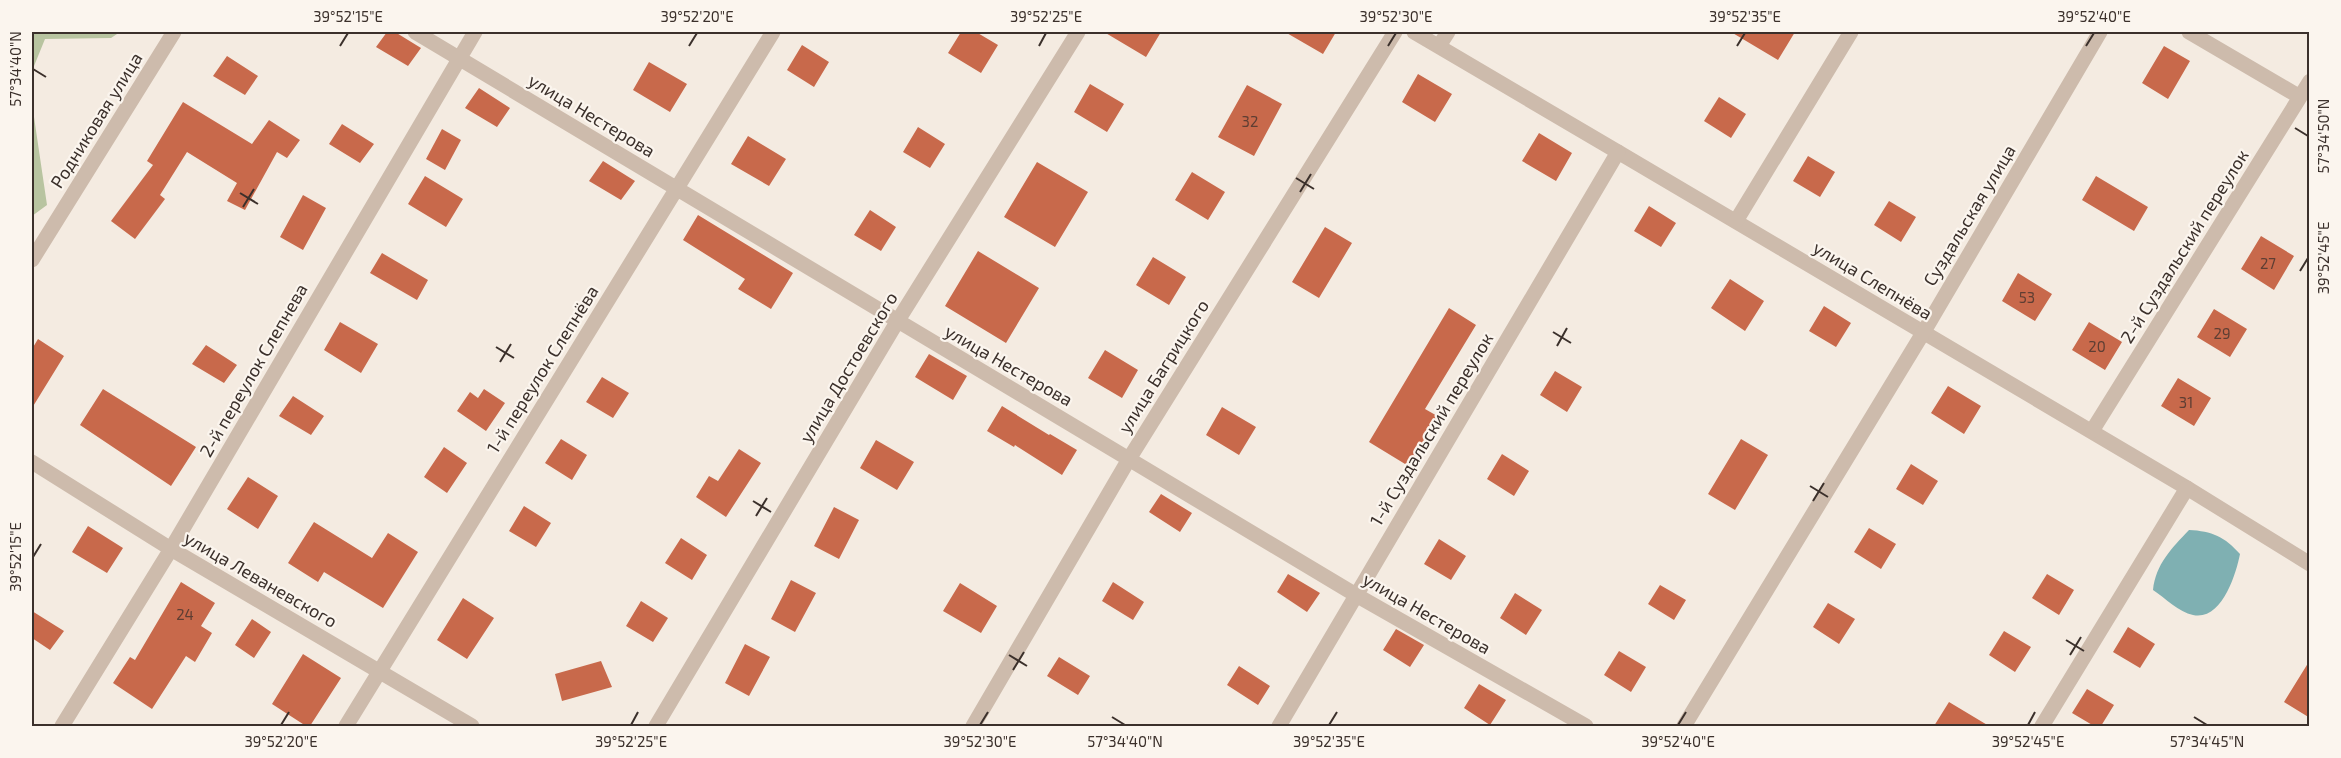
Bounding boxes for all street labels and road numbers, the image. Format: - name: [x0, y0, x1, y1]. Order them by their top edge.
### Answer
- street label: Родниковая улица: [45, 48, 147, 192]
- street label: улица Нестерова: [525, 68, 659, 162]
- street label: Суздальская улица: [1918, 140, 2020, 290]
- street label: 2-й Суздальский переулок: [2115, 145, 2253, 347]
- street label: улица Слепнёва: [1810, 236, 1936, 324]
- street label: 2-й переулок Слепнева: [194, 279, 312, 461]
- street label: 1-й переулок Слепнёва: [481, 281, 603, 457]
- street label: улица Достоевского: [794, 288, 902, 446]
- street label: улица Багрицкого: [1113, 295, 1213, 437]
- street label: улица Нестерова: [941, 319, 1077, 411]
- street label: 1-й Суздальский переулок: [1365, 328, 1498, 529]
- street label: улица Леваневского: [181, 526, 341, 632]
- street label: улица Нестерова: [1359, 567, 1495, 659]

